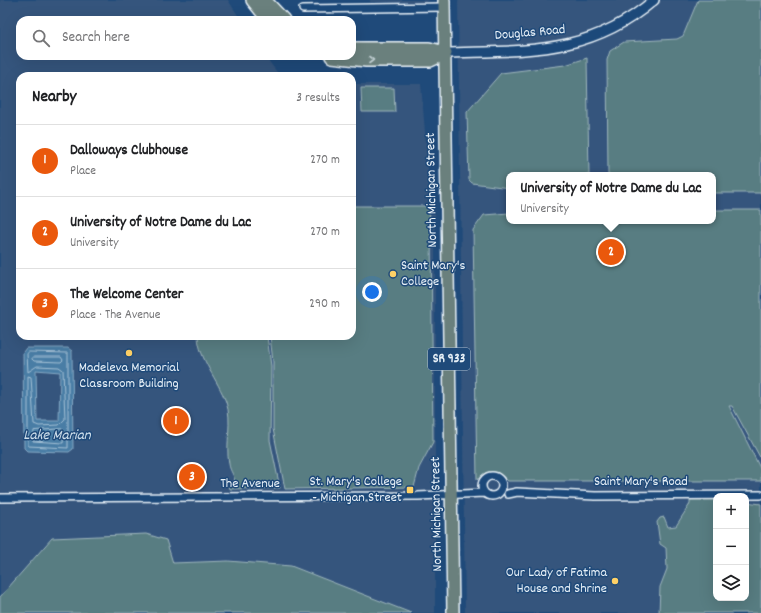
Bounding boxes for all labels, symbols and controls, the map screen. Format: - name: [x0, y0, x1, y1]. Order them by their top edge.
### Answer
- search box: [16, 16, 356, 60]
- street label: Douglas Road: [494, 20, 566, 46]
- icon: search: [30, 27, 52, 49]
- text: Search here: [62, 27, 130, 49]
- one-way arrow: [368, 56, 374, 64]
- text: Nearby: [32, 86, 76, 110]
- text: 3 results: [296, 89, 340, 108]
- street label: North Michigan Street: [421, 132, 443, 248]
- text: Dalloways Clubhouse: [70, 140, 188, 162]
- text: 1: [44, 151, 46, 170]
- text: 270 m: [310, 151, 340, 170]
- text: Place: [70, 162, 96, 181]
- popup: [506, 172, 716, 224]
- text: University of Notre Dame du Lac: [520, 178, 702, 200]
- text: University: [520, 200, 569, 219]
- text: University of Notre Dame du Lac: [70, 212, 251, 234]
- text: 2: [42, 223, 48, 242]
- text: 270 m: [310, 223, 340, 242]
- text: University: [70, 234, 119, 253]
- pin: 2: [598, 237, 624, 267]
- place label: Saint Mary's College: [401, 256, 466, 292]
- marker: Saint Mary's College: [388, 269, 398, 279]
- your location: [362, 282, 382, 302]
- text: The Welcome Center: [70, 284, 183, 306]
- text: 3: [42, 295, 48, 314]
- text: 290 m: [309, 295, 340, 314]
- text: Place · The Avenue: [70, 306, 160, 325]
- marker: Madeleva Memorial Classroom Building: [124, 348, 134, 358]
- road number: SR 933: [428, 348, 470, 370]
- place label: Madeleva Memorial Classroom Building: [79, 358, 180, 394]
- pin: 1: [163, 406, 189, 436]
- water label: Lake Marian: [23, 425, 92, 447]
- street label: North Michigan Street: [426, 456, 448, 572]
- pin: 3: [179, 462, 205, 492]
- place label: St. Mary's College - Michigan Street: [309, 472, 402, 508]
- street label: Saint Mary's Road: [594, 472, 688, 492]
- street label: The Avenue: [220, 474, 280, 494]
- marker: St. Mary's College - Michigan Street: [405, 485, 415, 495]
- map controls: [713, 493, 749, 601]
- button: +: [713, 493, 749, 529]
- button: −: [713, 529, 749, 565]
- place label: Our Lady of Fatima House and Shrine: [506, 563, 607, 599]
- button: layers: [713, 565, 749, 601]
- marker: Our Lady of Fatima House and Shrine: [610, 576, 620, 586]

